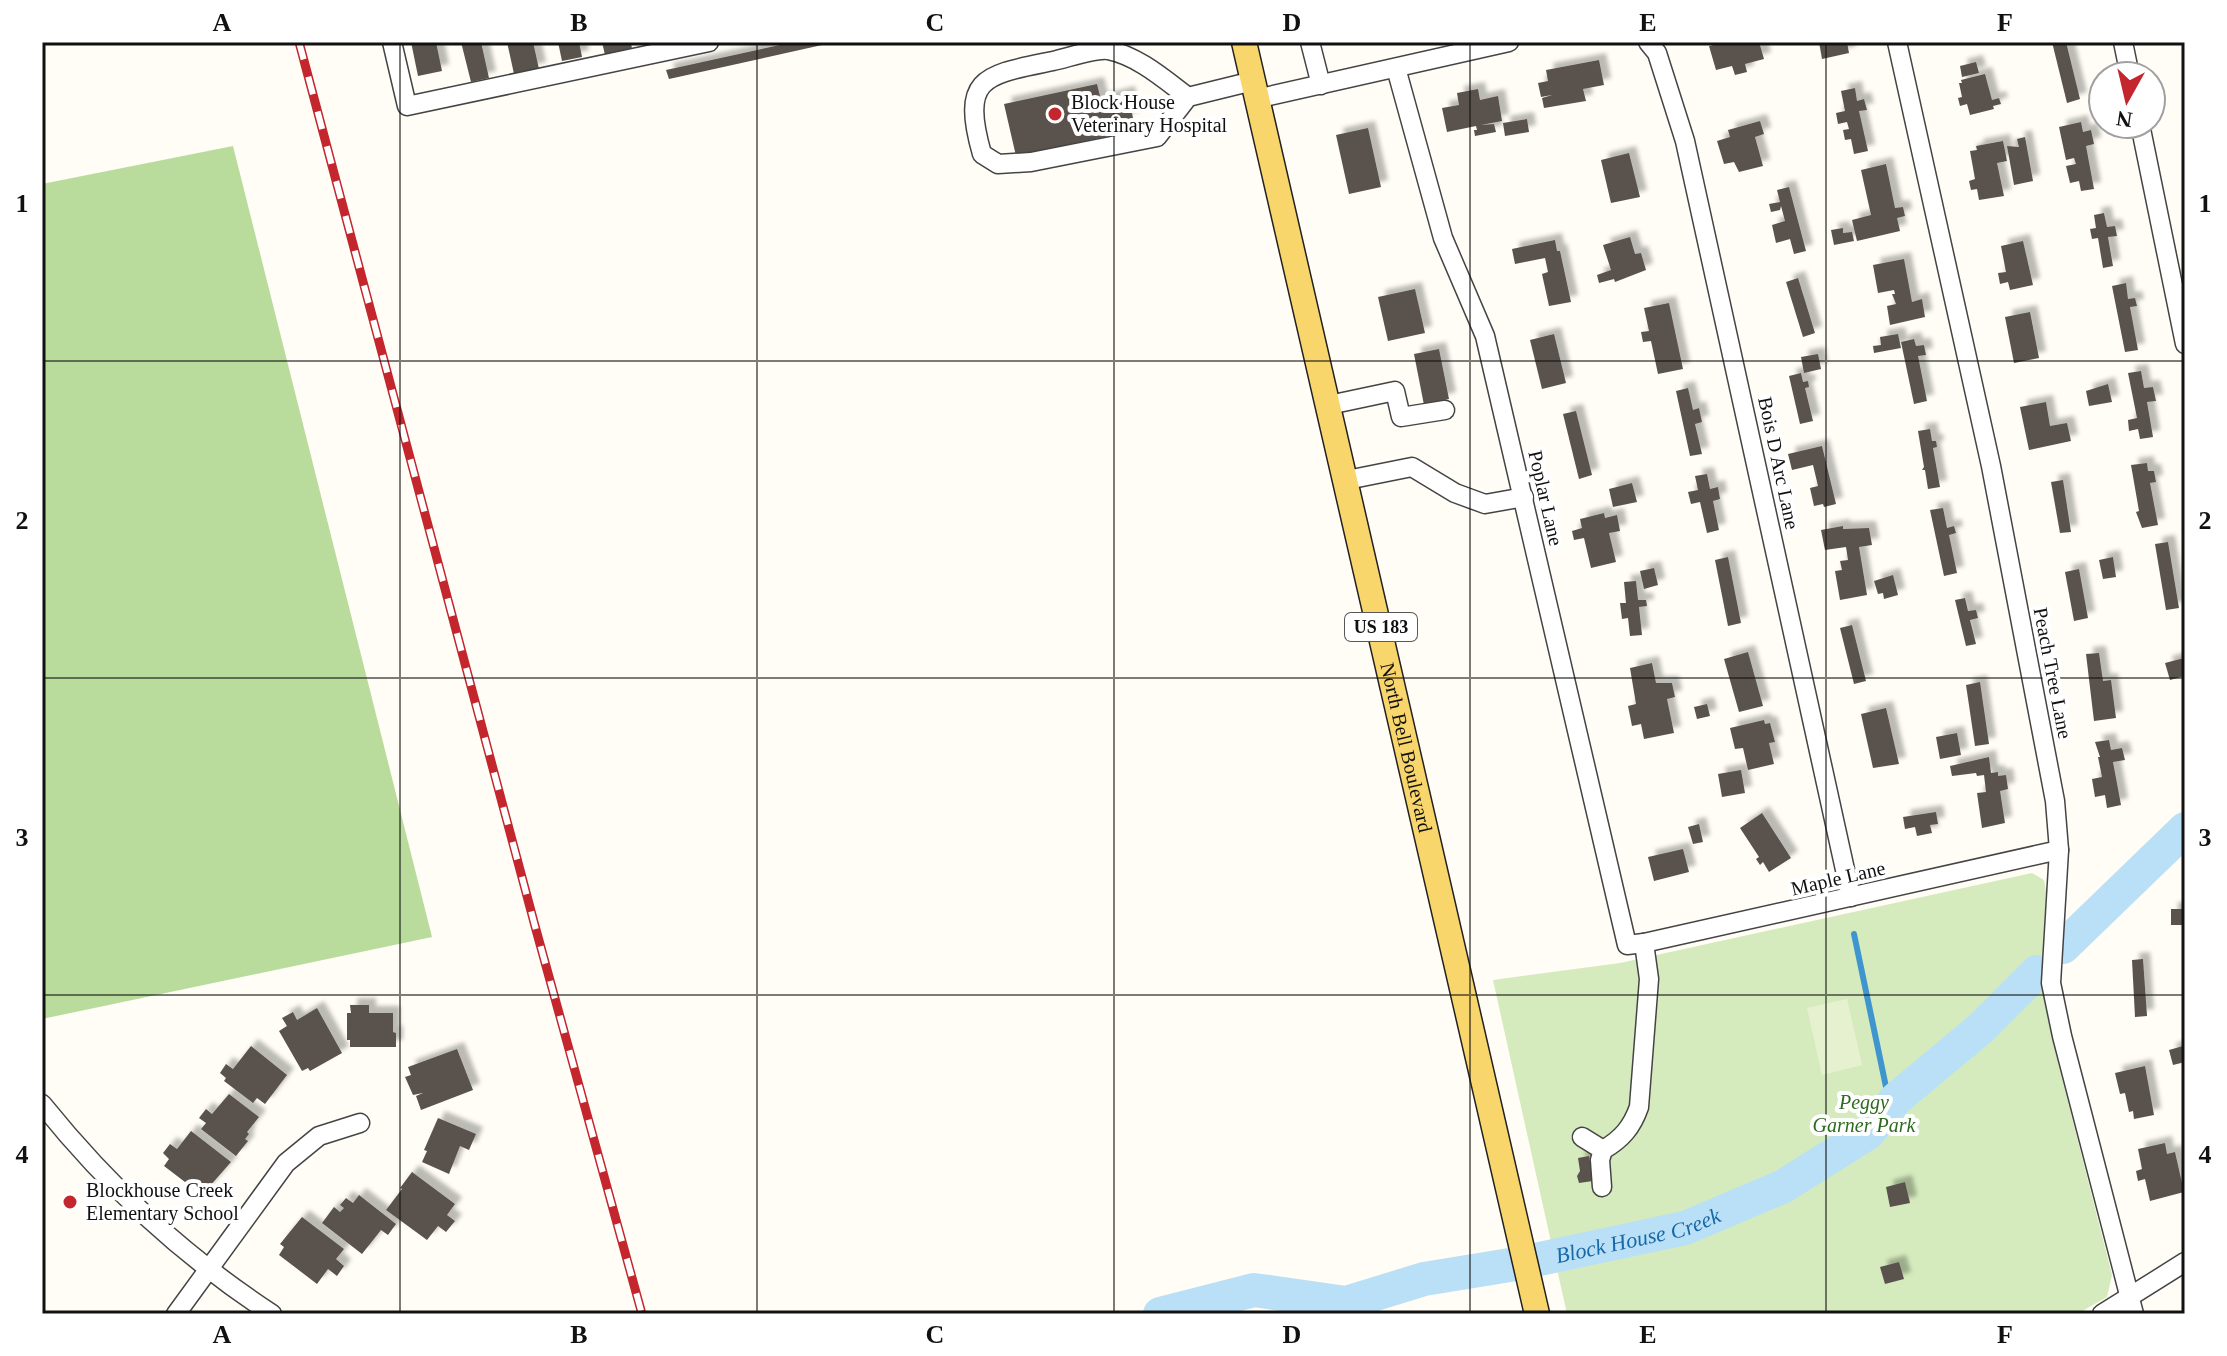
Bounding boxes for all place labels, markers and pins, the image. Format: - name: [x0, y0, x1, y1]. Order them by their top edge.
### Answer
- place label: Block House Veterinary Hospital: [1071, 91, 1228, 137]
- marker: Block House Veterinary Hospital: [1046, 105, 1064, 123]
- place label: Blockhouse Creek Elementary School: [86, 1179, 239, 1225]
- marker: Blockhouse Creek Elementary School: [61, 1193, 79, 1211]

